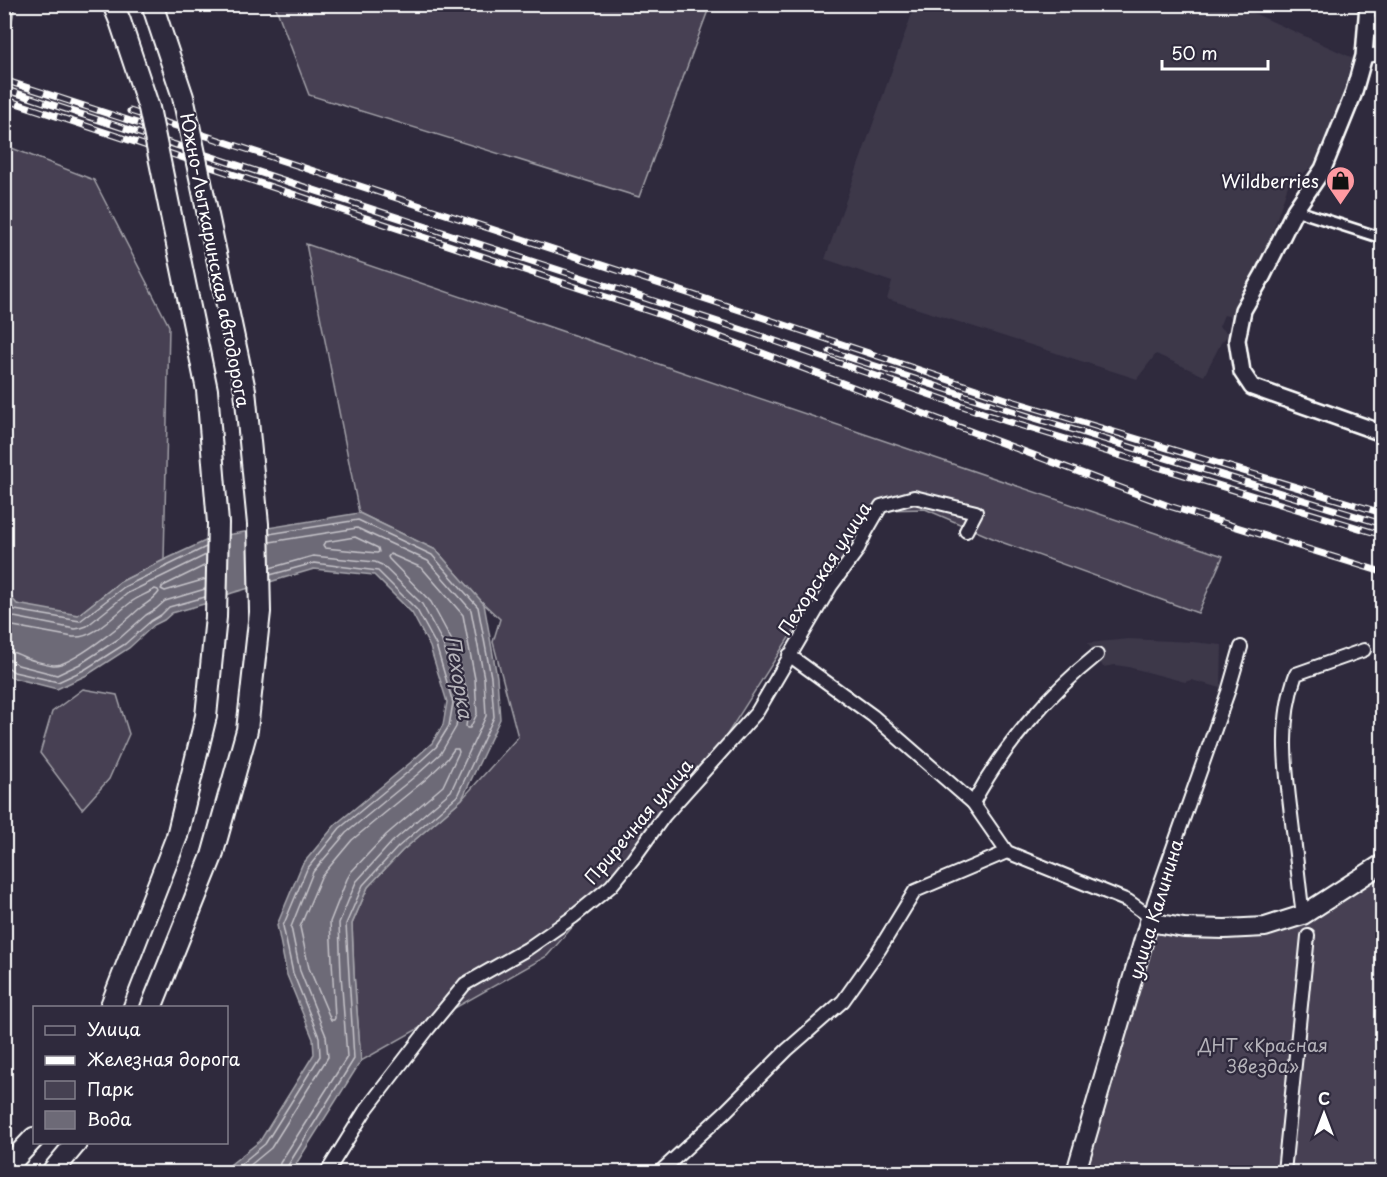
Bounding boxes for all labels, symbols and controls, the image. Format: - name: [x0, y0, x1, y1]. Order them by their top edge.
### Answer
- scale bar: [1162, 33, 1268, 71]
- text: 50 m: [1171, 39, 1218, 66]
- street label: Южно-Лыткаринская автодорога: [174, 111, 258, 410]
- shop icon: Wildberries: [1324, 164, 1356, 206]
- place label: Wildberries: [1221, 167, 1319, 194]
- street label: Пехорская улица: [771, 495, 878, 640]
- water label: Пехорка: [439, 633, 481, 721]
- street label: Приречная улица: [577, 752, 699, 890]
- street label: улица Калинина: [1121, 835, 1189, 983]
- legend: [33, 1006, 228, 1144]
- text: Улица: [87, 1015, 141, 1042]
- park label: ДНТ «Красная Звезда»: [1197, 1031, 1328, 1079]
- text: Железная дорога: [87, 1045, 241, 1072]
- text: Парк: [87, 1075, 134, 1102]
- north arrow: [1294, 1084, 1354, 1144]
- text: С: [1318, 1086, 1330, 1110]
- text: Вода: [87, 1105, 132, 1132]

